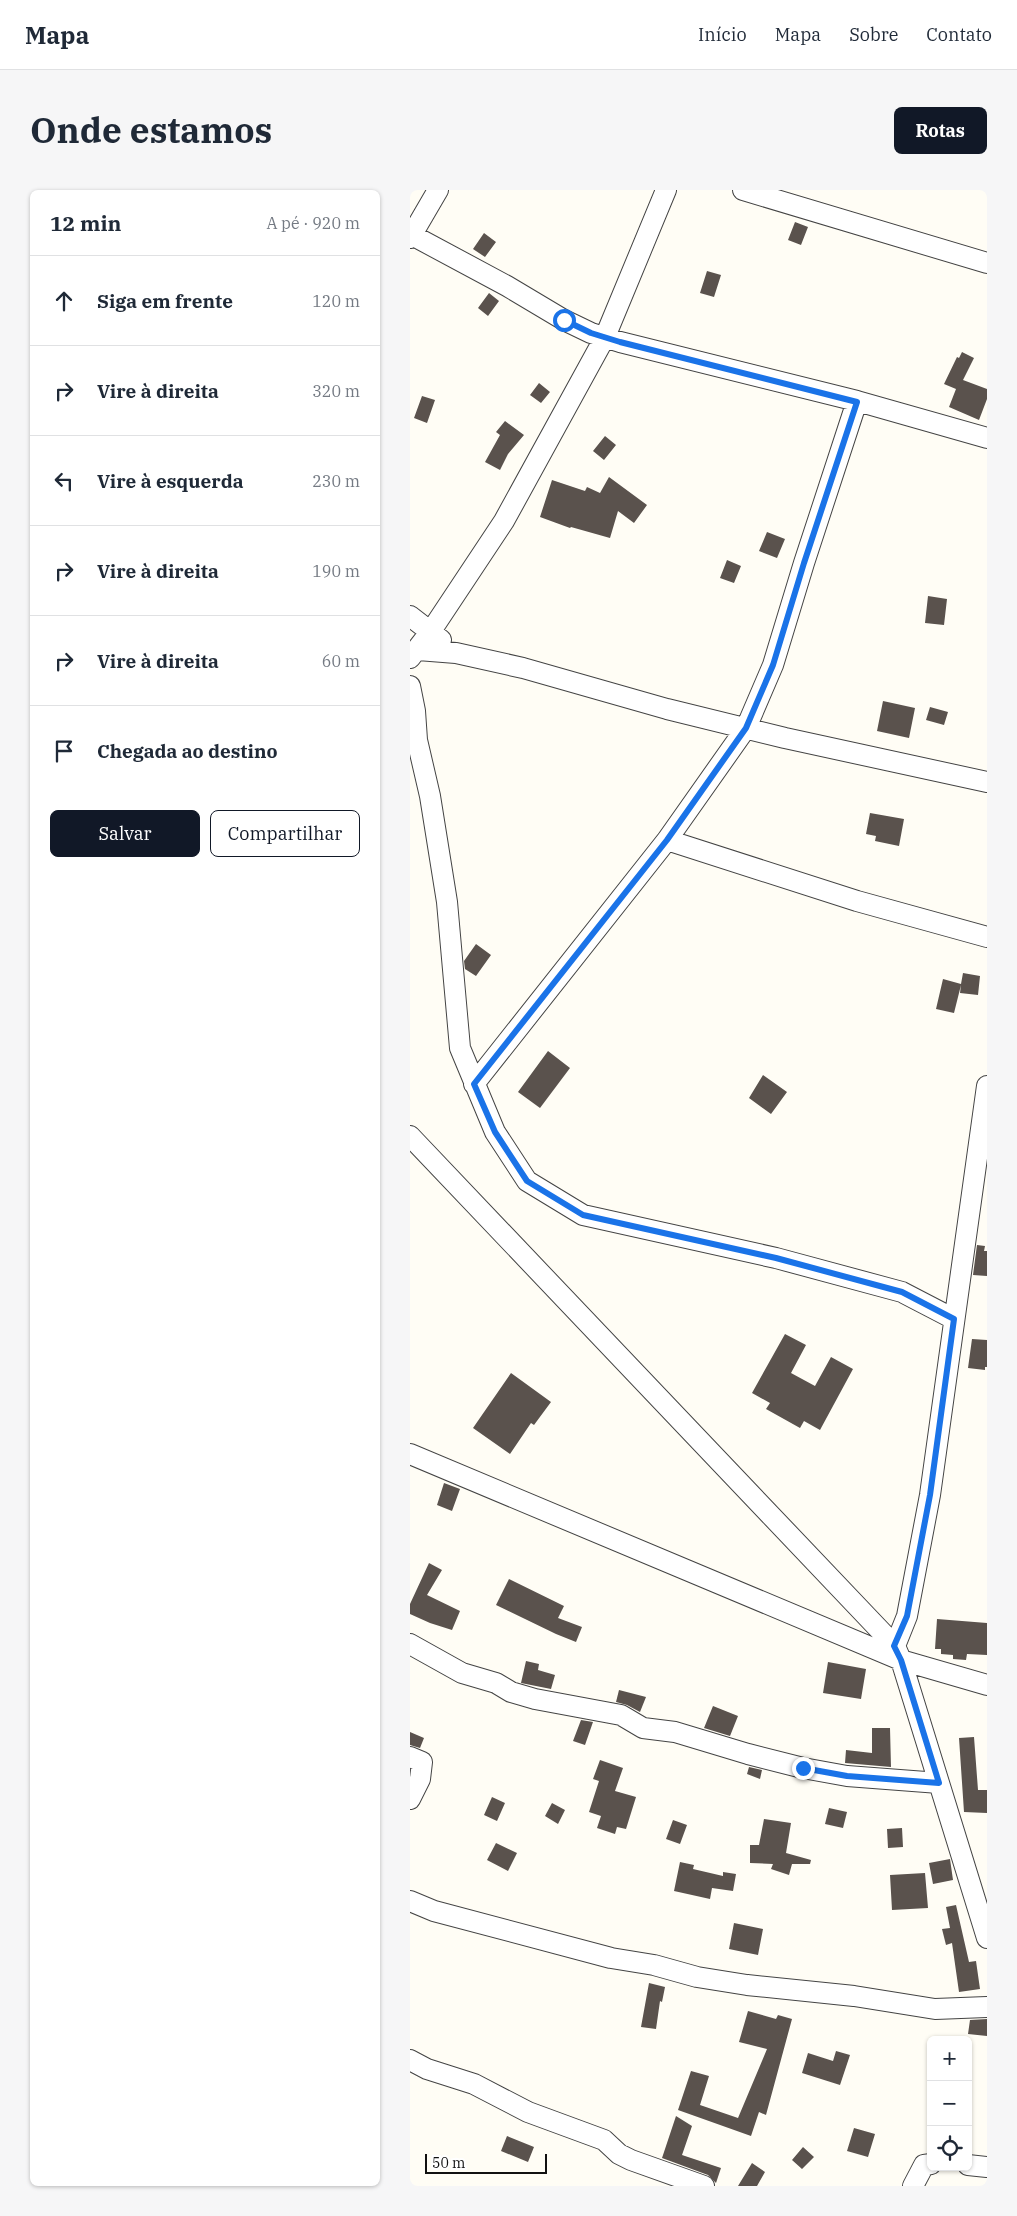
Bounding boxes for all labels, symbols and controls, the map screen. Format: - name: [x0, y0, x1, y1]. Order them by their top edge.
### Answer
- text: Mapa: [25, 19, 89, 51]
- text: Início: [698, 23, 747, 46]
- text: Mapa: [775, 23, 821, 46]
- text: Sobre: [849, 23, 898, 46]
- text: Contato: [926, 23, 992, 46]
- text: Onde estamos: [30, 107, 272, 153]
- button: Rotas: [894, 107, 987, 154]
- text: 12 min: [50, 209, 121, 237]
- text: A pé · 920 m: [266, 213, 360, 233]
- icon: ahead: [50, 287, 78, 315]
- text: Siga em frente: [97, 289, 233, 313]
- text: 120 m: [312, 291, 360, 311]
- route start: [553, 309, 576, 332]
- icon: right: [50, 377, 78, 405]
- text: Vire à direita: [97, 379, 219, 403]
- text: 320 m: [312, 381, 360, 401]
- icon: left: [50, 467, 78, 495]
- text: Vire à esquerda: [97, 469, 244, 493]
- text: 230 m: [312, 471, 360, 491]
- icon: right: [50, 557, 78, 585]
- text: Vire à direita: [97, 559, 219, 583]
- text: 190 m: [312, 561, 360, 581]
- icon: right: [50, 647, 78, 675]
- text: Vire à direita: [97, 649, 219, 673]
- text: 60 m: [322, 651, 360, 671]
- icon: arrive: [50, 737, 78, 765]
- text: Chegada ao destino: [97, 739, 278, 763]
- button: Salvar: [50, 810, 200, 857]
- button: Compartilhar: [210, 810, 360, 857]
- route end: [792, 1757, 815, 1780]
- map controls: [927, 2036, 972, 2171]
- button: +: [927, 2036, 972, 2081]
- button: −: [927, 2081, 972, 2126]
- button: locate: [927, 2126, 972, 2171]
- scale bar: [425, 2151, 548, 2174]
- text: 50 m: [432, 2154, 465, 2172]

